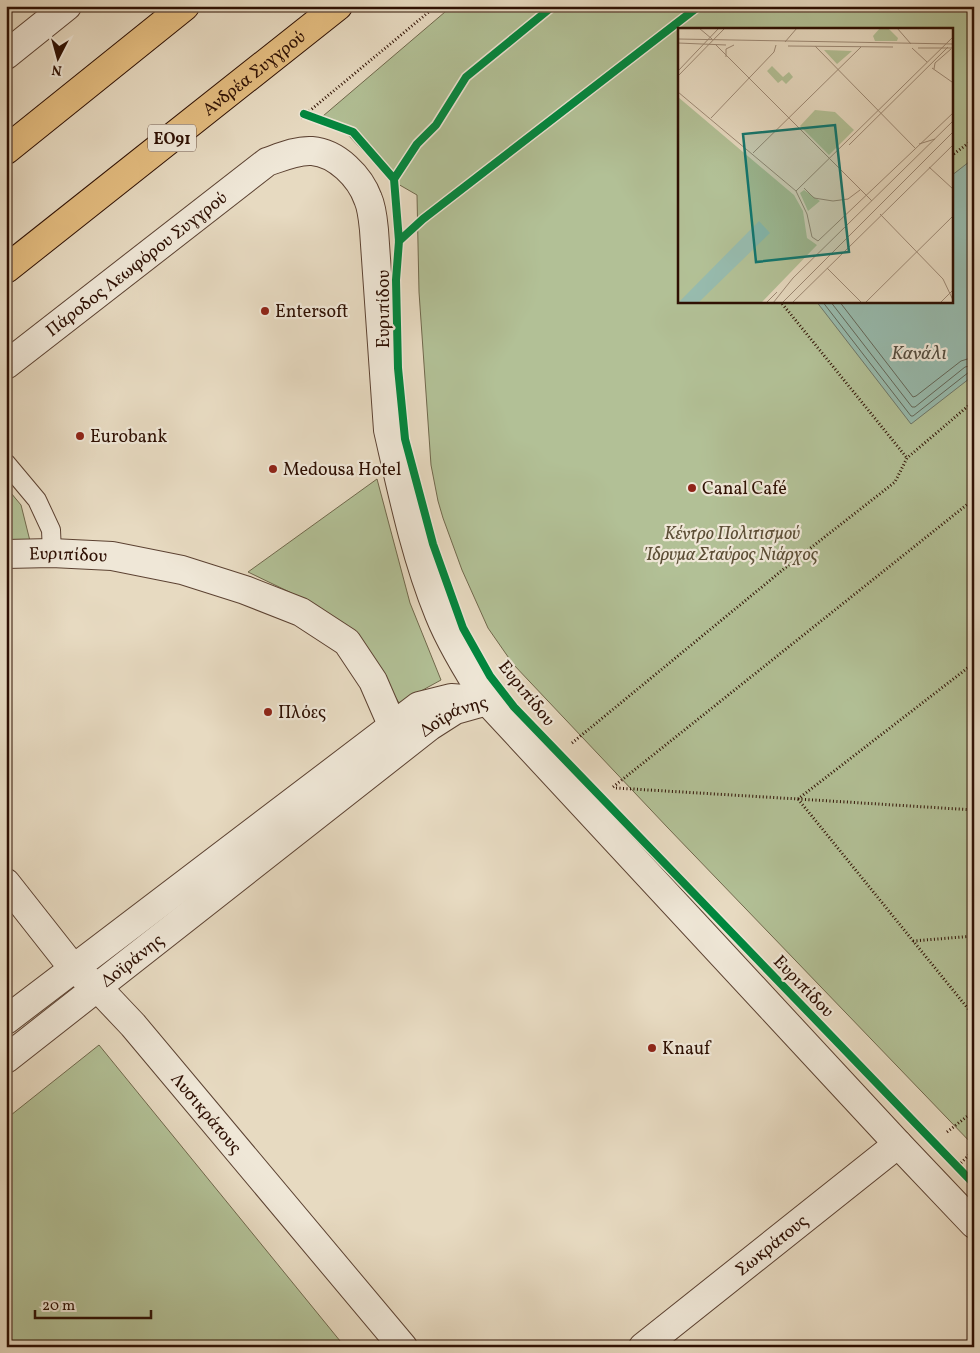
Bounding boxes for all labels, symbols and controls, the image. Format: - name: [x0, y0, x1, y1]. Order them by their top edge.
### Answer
- street label: Ανδρέα Συγγρού: [198, 25, 312, 123]
- inset map: [678, 28, 952, 302]
- north arrow: [32, 32, 82, 82]
- text: N: [51, 59, 63, 79]
- road number: ΕΟ91: [148, 125, 196, 152]
- street label: Πάροδος Λεωφόρου Συγγρού: [41, 186, 233, 344]
- street label: Ευριπίδου: [372, 270, 397, 348]
- place label: Entersoft: [275, 300, 348, 325]
- marker: Entersoft: [259, 305, 271, 317]
- water label: Κανάλι: [891, 341, 947, 367]
- place label: Eurobank: [90, 425, 167, 450]
- marker: Eurobank: [74, 430, 86, 442]
- place label: Medousa Hotel: [283, 458, 401, 483]
- marker: Medousa Hotel: [267, 463, 279, 475]
- place label: Canal Café: [702, 477, 787, 502]
- marker: Canal Café: [686, 482, 698, 494]
- park label: Κέντρο Πολιτισμού Ίδρυμα Σταύρος Νιάρχος: [645, 522, 819, 568]
- street label: Ευριπίδου: [29, 542, 108, 570]
- street label: Ευριπίδου: [491, 656, 560, 732]
- street label: Δοϊράνης: [414, 690, 491, 744]
- place label: Πλόες: [278, 701, 326, 726]
- marker: Πλόες: [262, 706, 274, 718]
- street label: Δοϊράνης: [96, 929, 170, 994]
- street label: Ευριπίδου: [767, 950, 839, 1024]
- place label: Knauf: [662, 1037, 712, 1062]
- marker: Knauf: [646, 1042, 658, 1054]
- street label: Λυσικράτους: [164, 1068, 247, 1160]
- street label: Σωκράτους: [731, 1209, 814, 1283]
- scale bar: [35, 1288, 151, 1320]
- text: 20 m: [42, 1296, 75, 1317]

